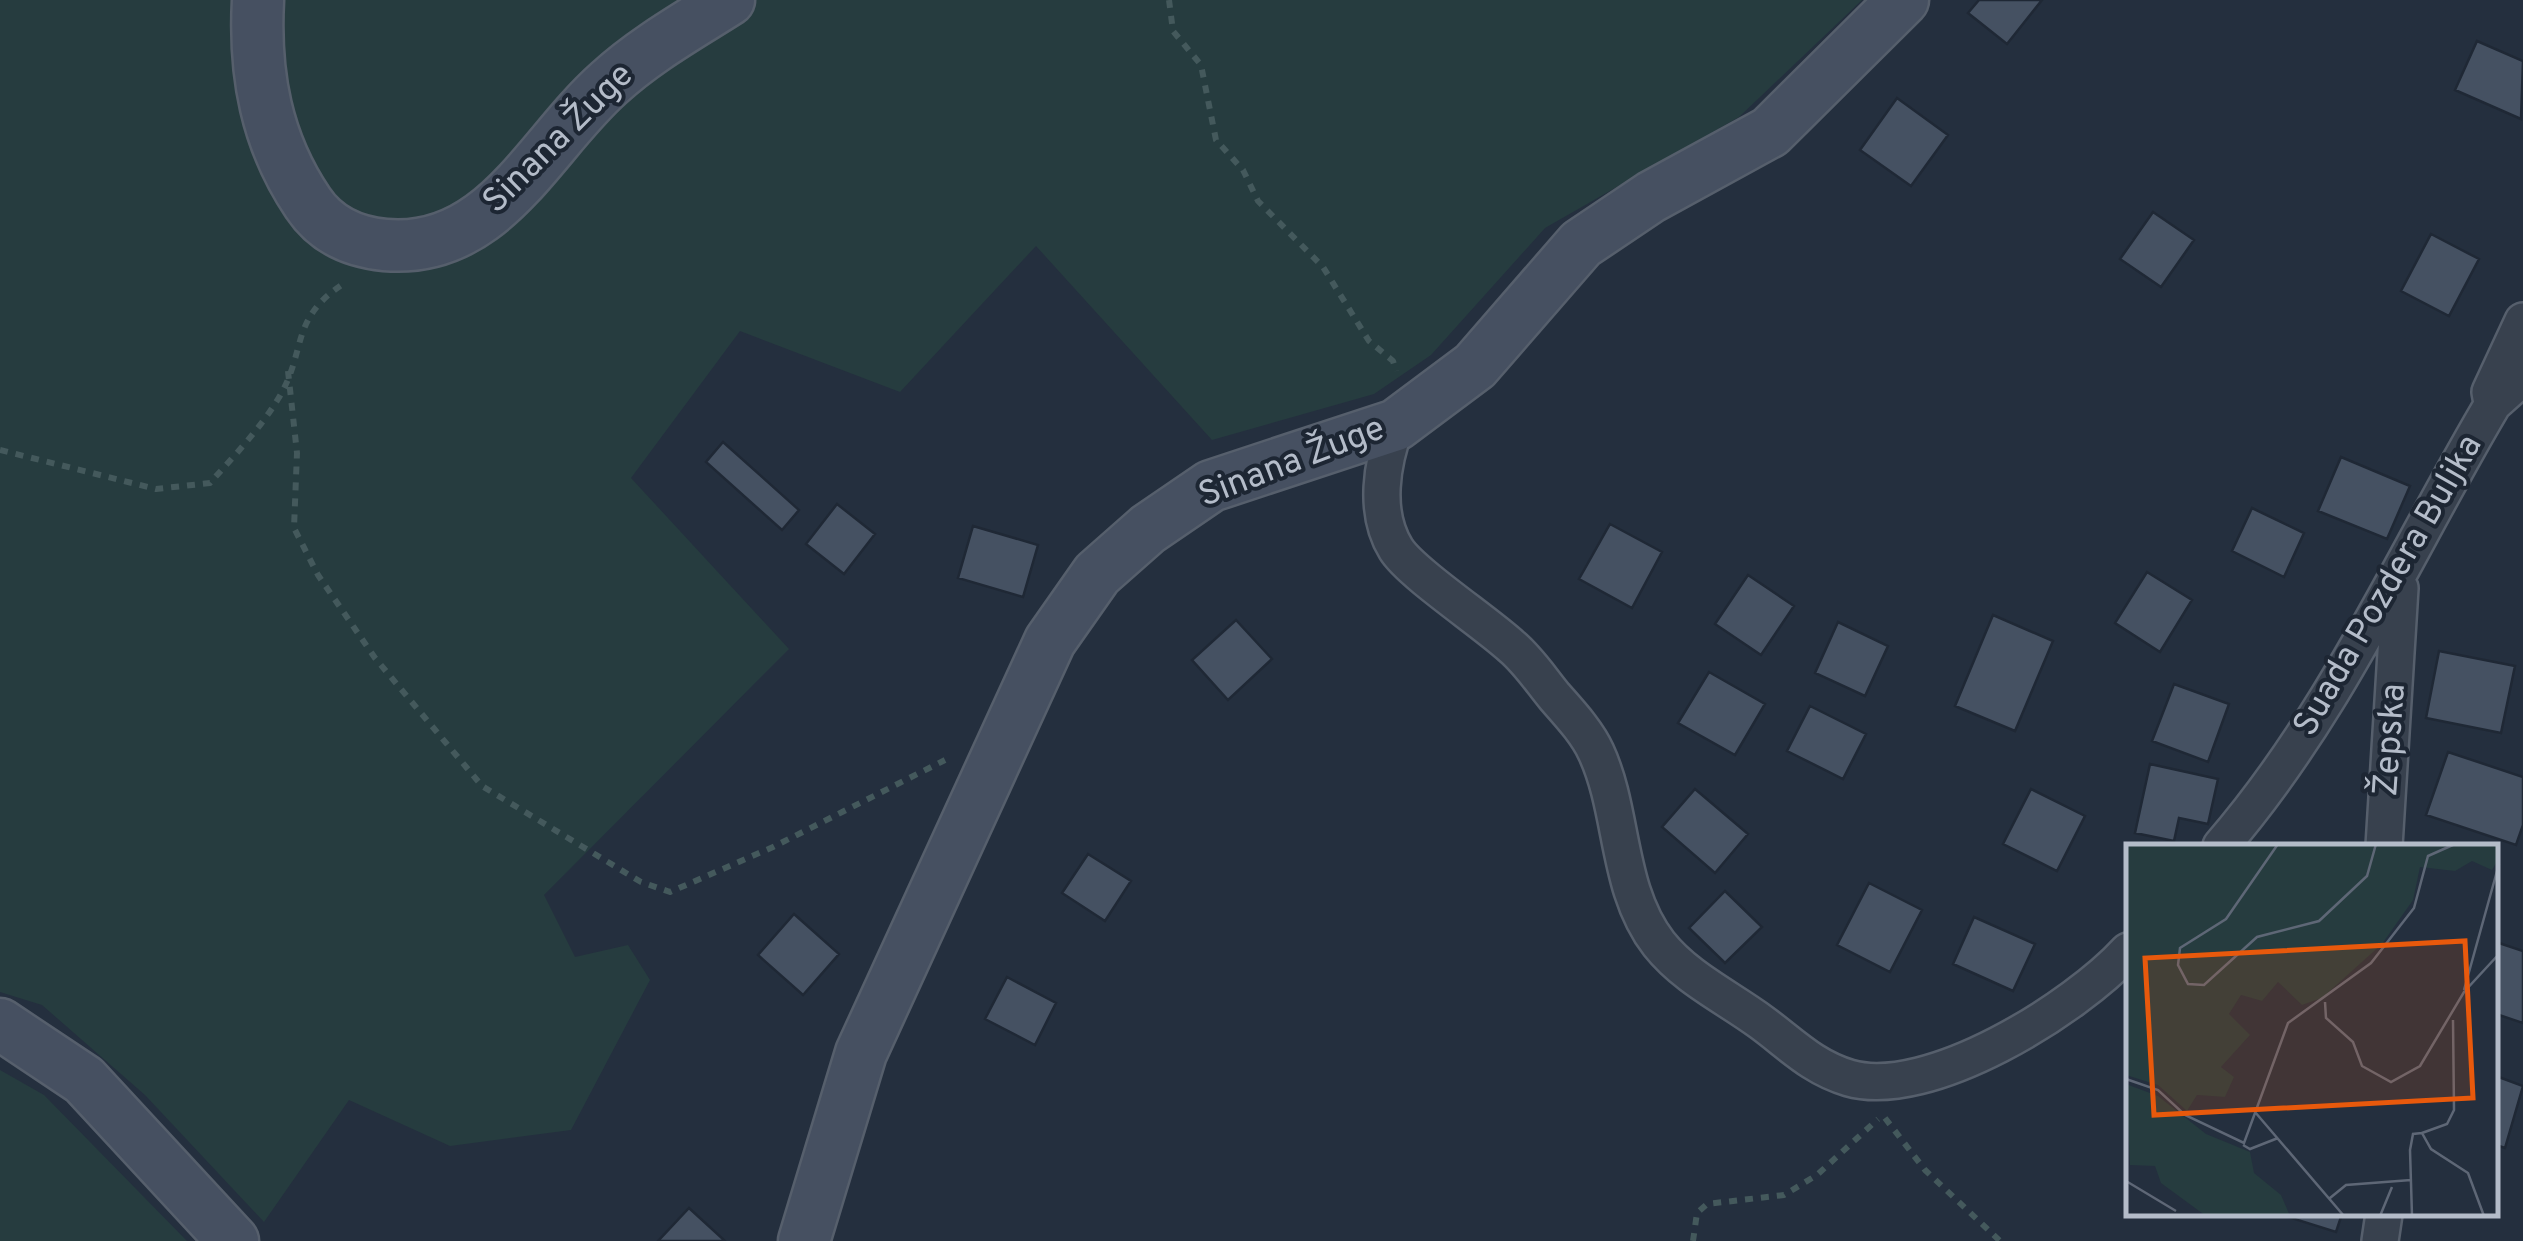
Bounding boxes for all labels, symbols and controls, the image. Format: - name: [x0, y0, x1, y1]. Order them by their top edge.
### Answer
- street label: Sinana Žuge: [474, 54, 644, 224]
- street label: Sinana Žuge: [1192, 406, 1391, 519]
- street label: Suada Pozdera Buljka: [2285, 427, 2493, 745]
- street label: Žepska: [2364, 682, 2417, 798]
- inset map: [2126, 844, 2498, 1216]

